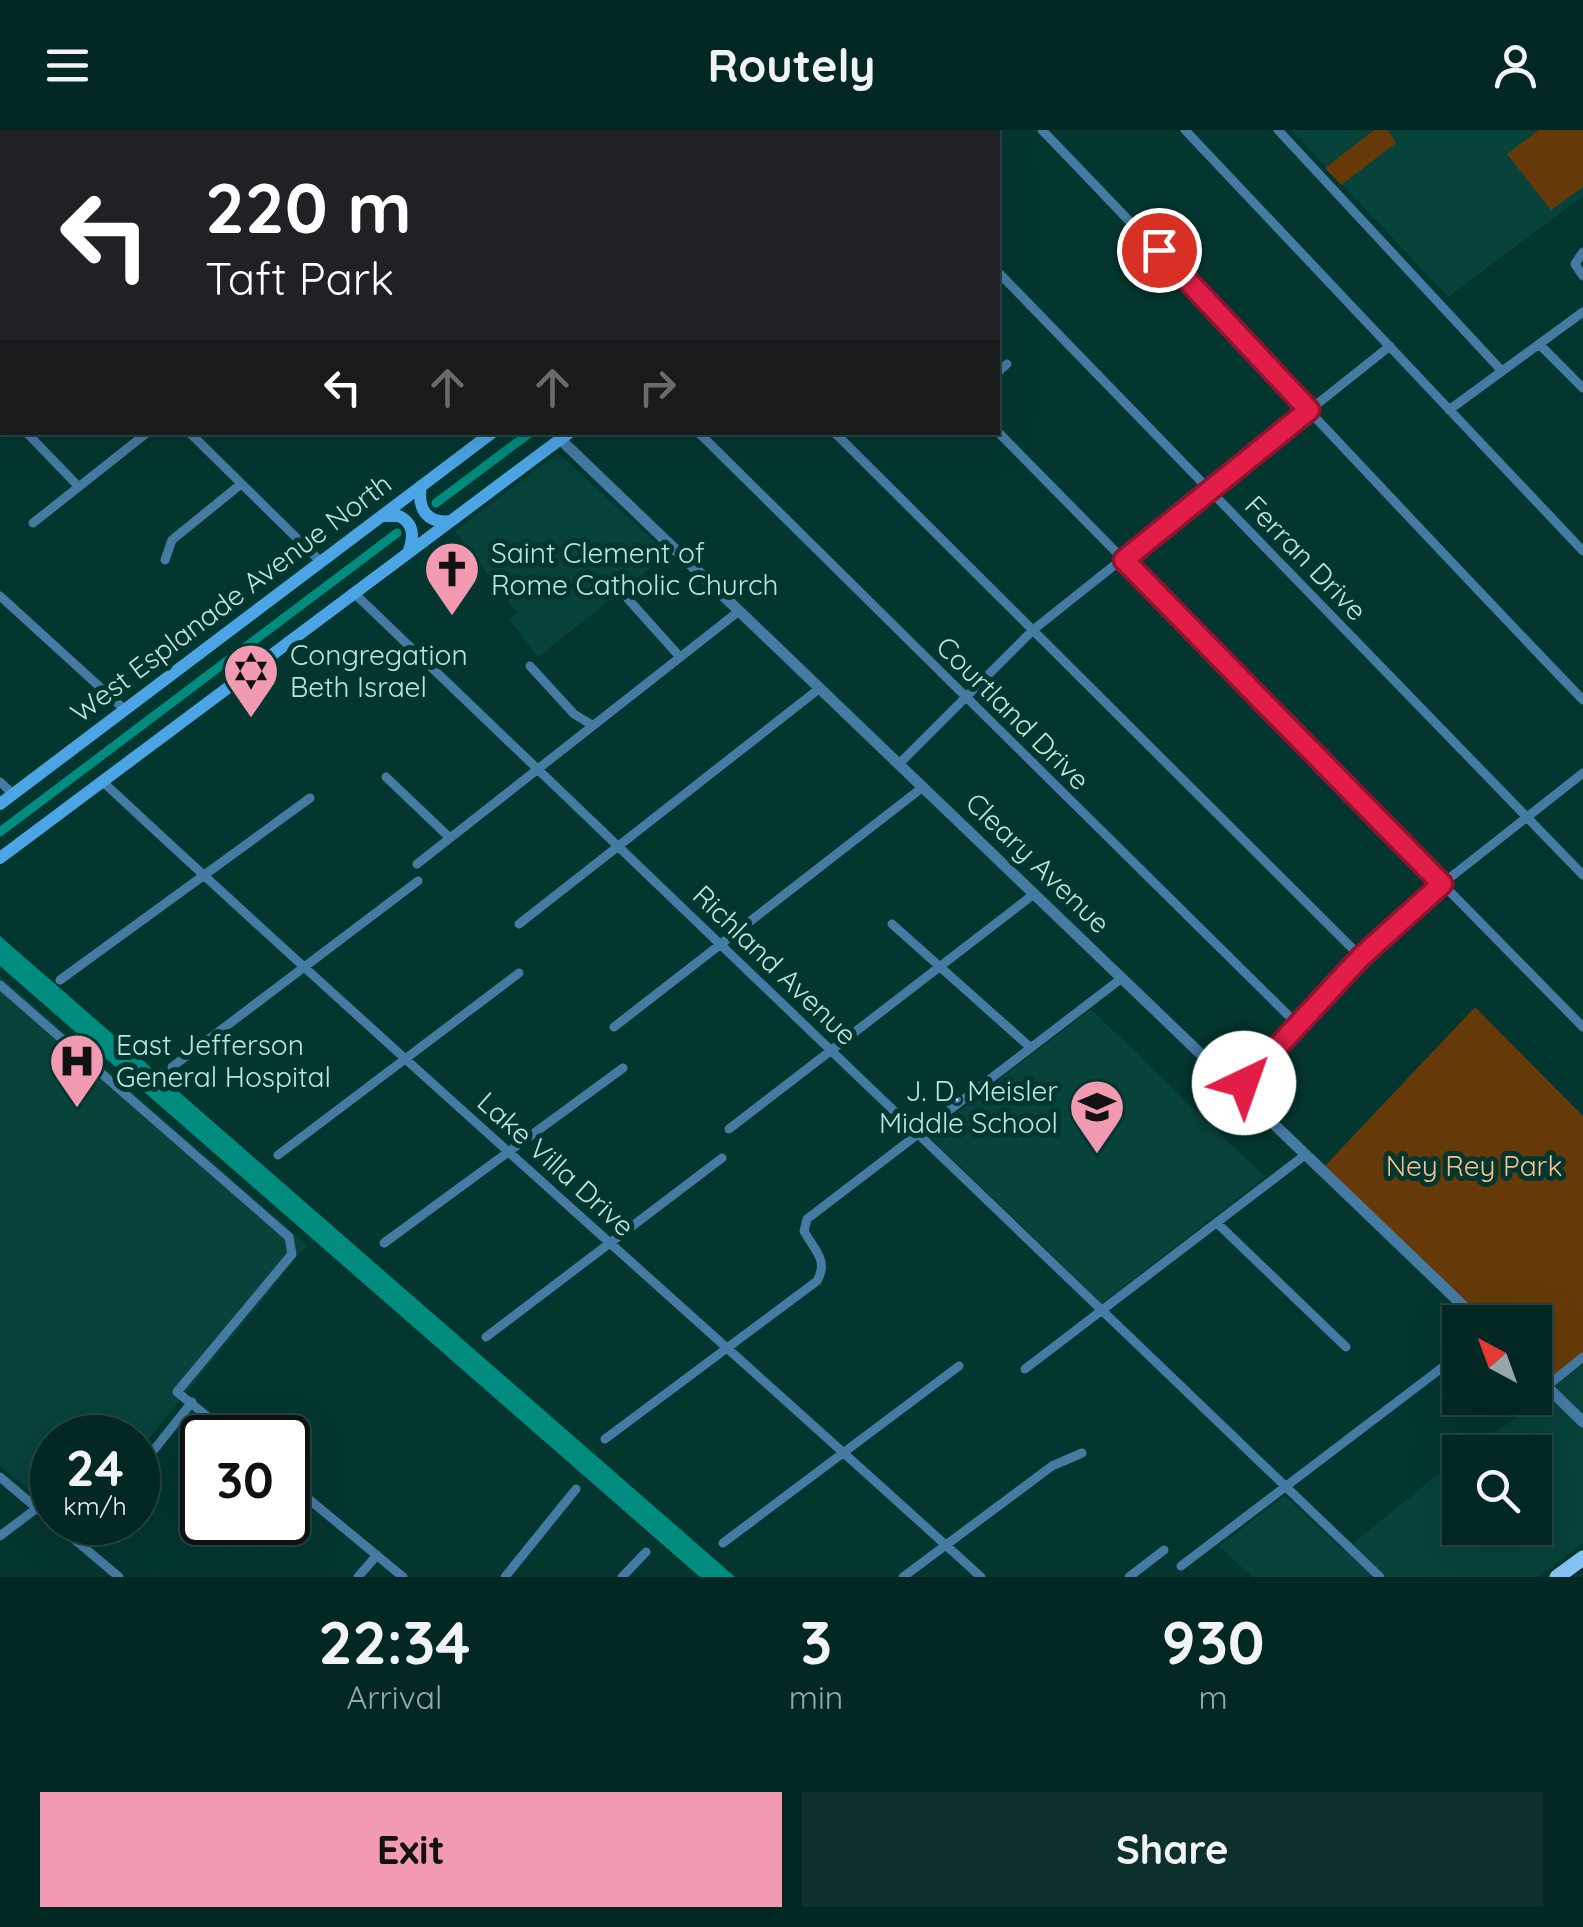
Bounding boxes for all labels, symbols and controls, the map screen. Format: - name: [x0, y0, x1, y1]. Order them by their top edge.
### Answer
- text: Routely: [708, 37, 875, 93]
- icon: menu: [40, 38, 95, 93]
- icon: person: [1488, 38, 1543, 93]
- text: 220 m: [205, 163, 412, 251]
- icon: left: [40, 170, 170, 300]
- pin: [1117, 208, 1202, 293]
- icon: arrive: [1132, 223, 1187, 278]
- text: Taft Park: [205, 250, 394, 306]
- icon: left: [315, 360, 370, 415]
- icon: ahead: [420, 360, 475, 415]
- icon: ahead: [525, 360, 580, 415]
- icon: right: [630, 360, 685, 415]
- street label: West Esplanade Avenue North: [63, 465, 398, 730]
- street label: Ferran Drive: [1238, 488, 1375, 628]
- place label: Saint Clement of Rome Catholic Church: [491, 535, 778, 602]
- church icon: Saint Clement of Rome Catholic Church: [422, 539, 482, 618]
- street label: Courtland Drive: [929, 628, 1098, 797]
- place label: Congregation Beth Israel: [290, 637, 468, 704]
- synagogue icon: Congregation Beth Israel: [221, 641, 281, 720]
- street label: Cleary Avenue: [959, 785, 1118, 940]
- street label: Richland Avenue: [686, 877, 865, 1052]
- place label: East Jefferson General Hospital: [116, 1027, 331, 1094]
- hospital icon: East Jefferson General Hospital: [47, 1031, 107, 1110]
- position arrow: [1192, 1031, 1296, 1135]
- place label: J. D. Meisler Middle School: [879, 1073, 1058, 1140]
- school or university icon: J. D. Meisler Middle School: [1067, 1077, 1127, 1156]
- street label: Lake Villa Drive: [471, 1084, 642, 1243]
- park label: Ney Rey Park: [1386, 1148, 1562, 1183]
- north arrow: [1442, 1305, 1552, 1415]
- map controls: [1442, 1305, 1552, 1545]
- speed limit sign: 30: [180, 1415, 310, 1545]
- button: search: [1442, 1435, 1552, 1545]
- text: 24: [66, 1436, 124, 1499]
- text: km/h: [63, 1490, 127, 1521]
- text: 22:34: [318, 1604, 470, 1679]
- text: 3: [800, 1604, 832, 1679]
- text: 930: [1162, 1604, 1265, 1679]
- text: Arrival: [346, 1677, 442, 1717]
- text: min: [789, 1677, 843, 1717]
- text: m: [1199, 1677, 1228, 1717]
- button: Exit: [40, 1792, 782, 1907]
- button: Share: [802, 1792, 1543, 1907]

